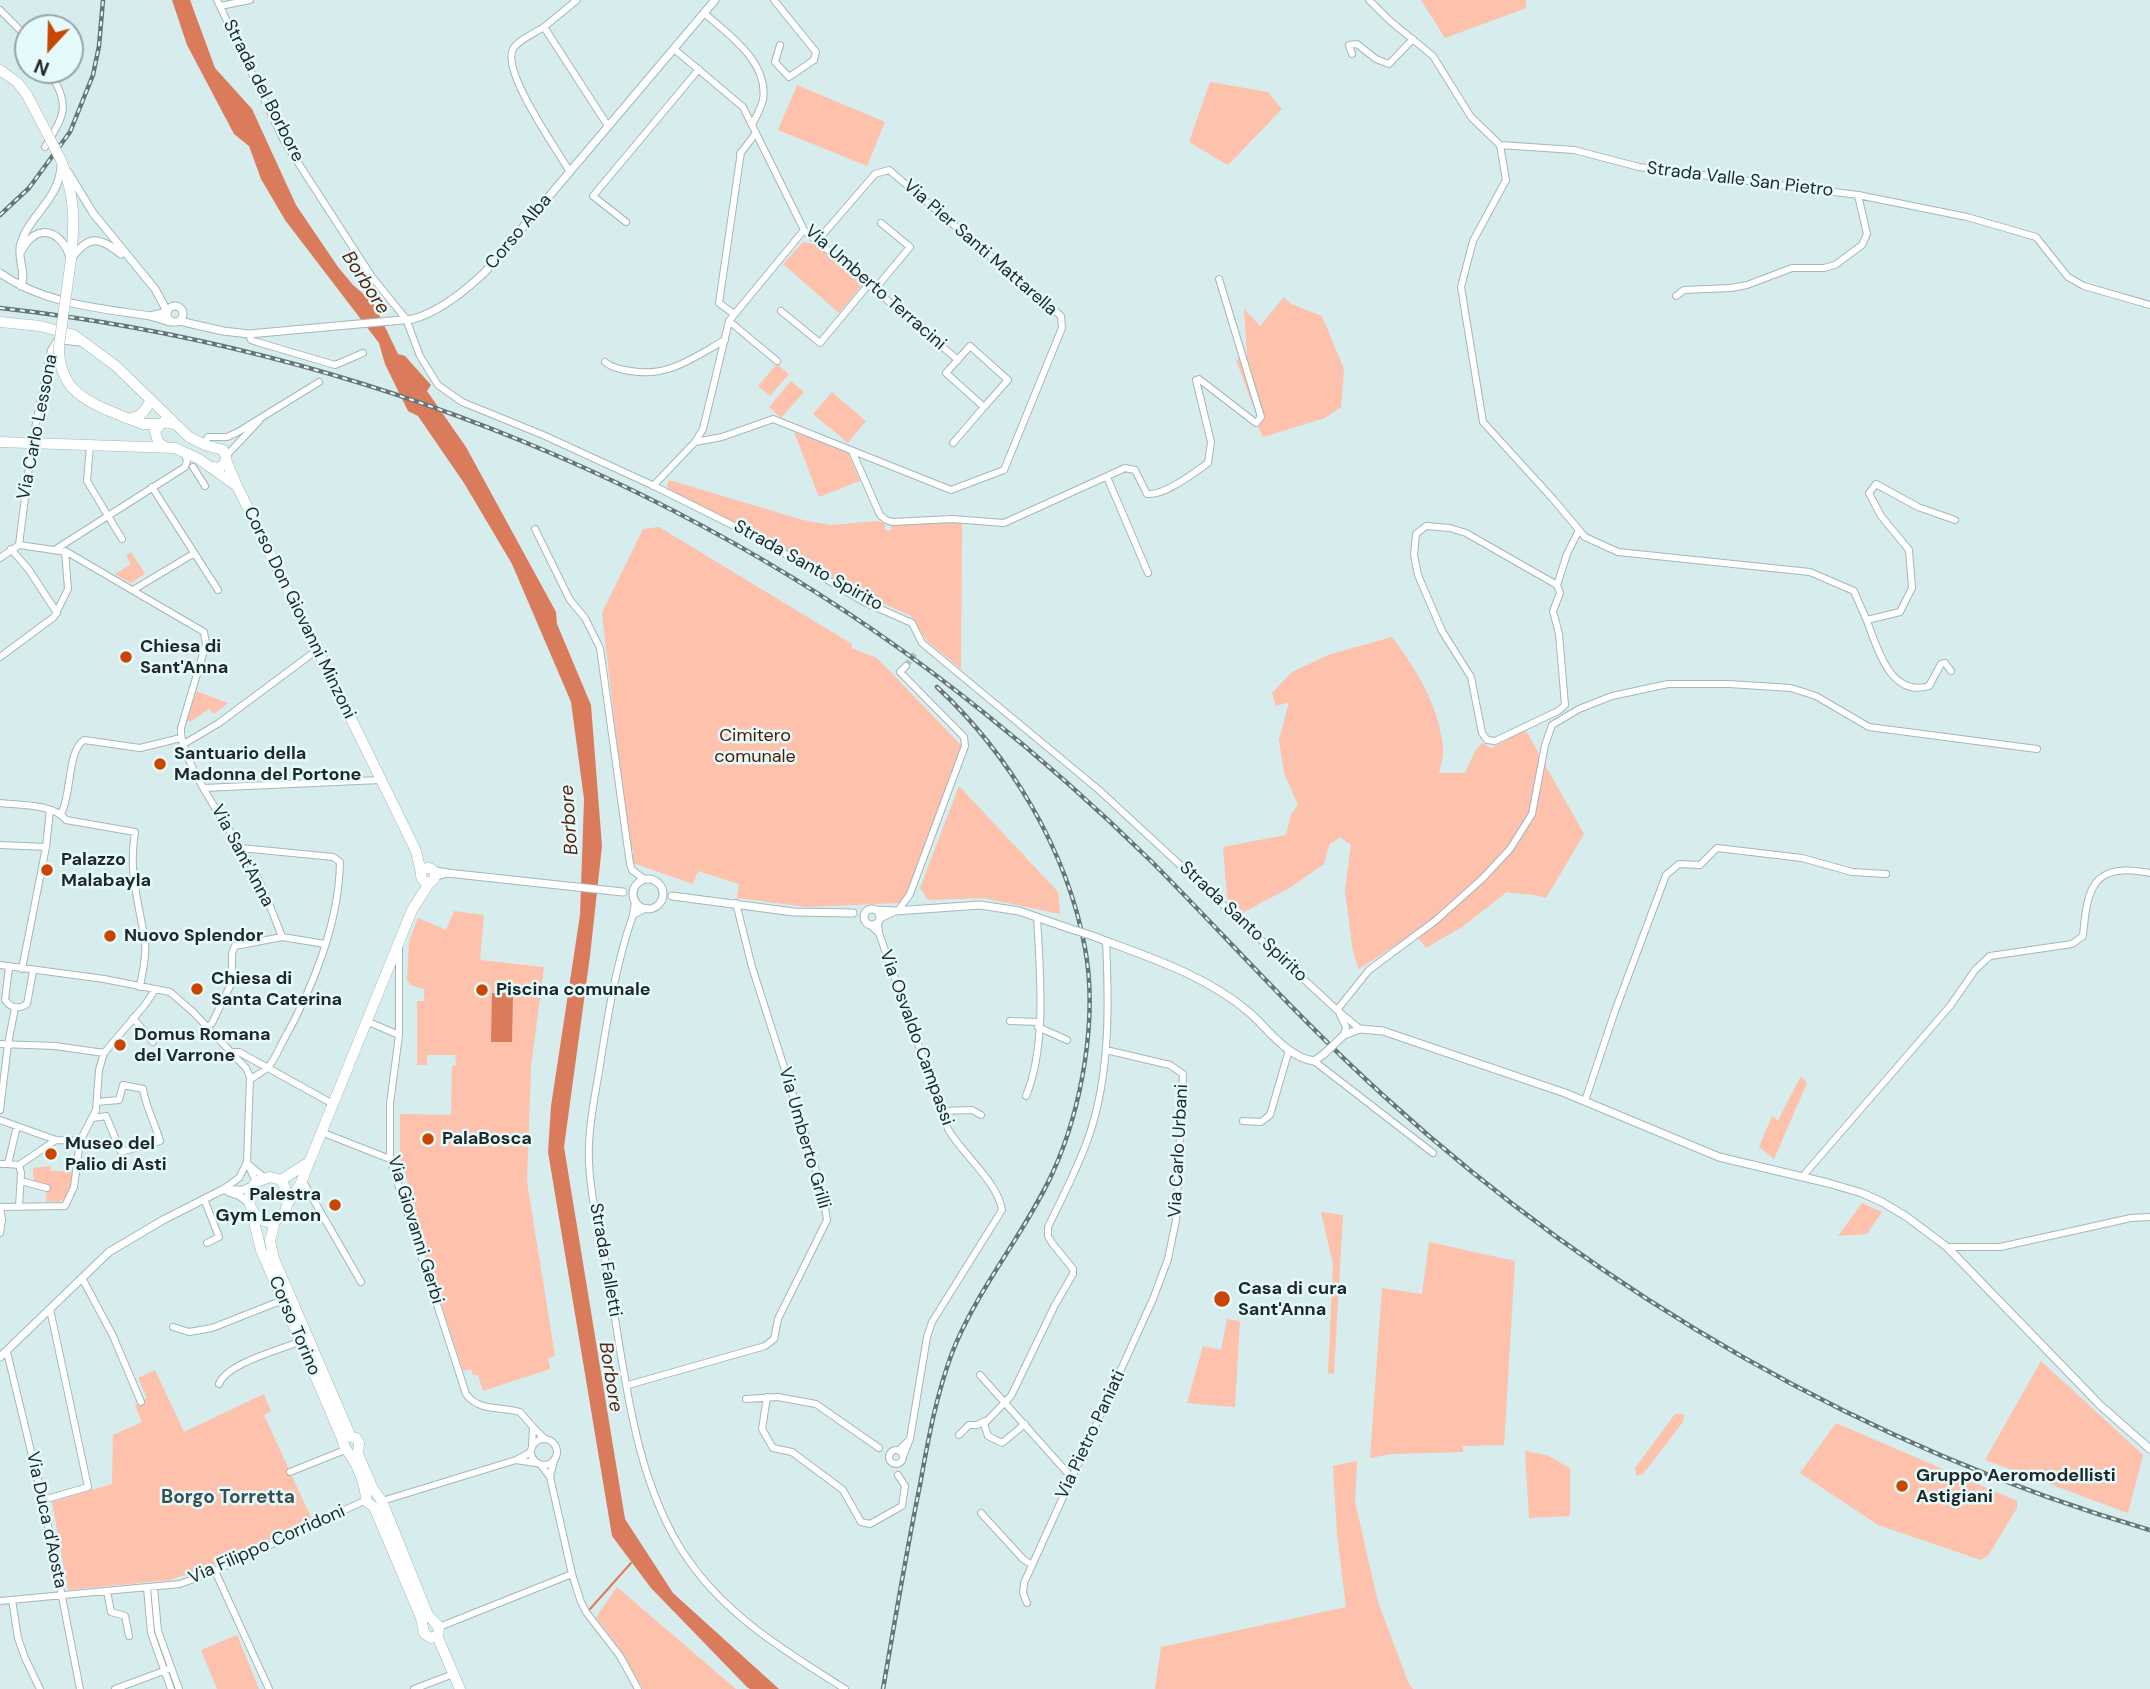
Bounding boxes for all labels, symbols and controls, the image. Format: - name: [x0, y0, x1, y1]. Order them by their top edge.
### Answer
- north arrow: [14, 14, 84, 84]
- street label: Strada del Borbore: [218, 16, 308, 166]
- text: N: [31, 53, 53, 81]
- street label: Strada Valle San Pietro: [1646, 158, 1834, 202]
- street label: Via Pier Santi Mattarella: [899, 175, 1061, 321]
- street label: Corso Alba: [481, 190, 557, 274]
- street label: Via Umberto Terracini: [800, 221, 950, 355]
- water label: Borbore: [336, 247, 394, 319]
- street label: Via Carlo Lessona: [13, 352, 63, 502]
- street label: Corso Don Giovanni Minzoni: [238, 504, 360, 722]
- street label: Strada Santo Spirito: [730, 516, 886, 616]
- place label: Chiesa di Sant'Anna: [140, 636, 228, 678]
- marker: Chiesa di Sant'Anna: [118, 649, 134, 665]
- park label: Cimitero comunale: [714, 725, 796, 768]
- place label: Santuario della Madonna del Portone: [174, 743, 361, 786]
- marker: Santuario della Madonna del Portone: [152, 756, 168, 772]
- water label: Borbore: [556, 784, 584, 856]
- street label: Via Sant'Anna: [206, 801, 278, 911]
- place label: Palazzo Malabayla: [61, 849, 151, 892]
- street label: Strada Santo Spirito: [1175, 857, 1311, 987]
- marker: Palazzo Malabayla: [39, 862, 55, 878]
- place label: Nuovo Splendor: [124, 925, 263, 947]
- marker: Nuovo Splendor: [102, 928, 118, 944]
- street label: Via Osvaldo Campassi: [874, 947, 958, 1129]
- place label: Chiesa di Santa Caterina: [211, 968, 342, 1010]
- place label: Piscina comunale: [496, 979, 651, 1001]
- marker: Chiesa di Santa Caterina: [189, 981, 205, 997]
- marker: Piscina comunale: [474, 982, 490, 998]
- place label: Domus Romana del Varrone: [134, 1024, 270, 1066]
- marker: Domus Romana del Varrone: [112, 1037, 128, 1053]
- street label: Via Umberto Grilli: [773, 1065, 835, 1211]
- street label: Via Carlo Urbani: [1165, 1084, 1193, 1218]
- place label: PalaBosca: [442, 1128, 532, 1150]
- marker: PalaBosca: [420, 1131, 436, 1147]
- place label: Museo del Palio di Asti: [65, 1133, 167, 1176]
- marker: Museo del Palio di Asti: [43, 1146, 59, 1162]
- street label: Via Giovanni Gerbi: [382, 1153, 448, 1307]
- place label: Palestra Gym Lemon: [215, 1184, 321, 1226]
- marker: Palestra Gym Lemon: [327, 1197, 343, 1213]
- street label: Strada Falletti: [584, 1201, 626, 1319]
- street label: Corso Torino: [263, 1273, 325, 1379]
- place label: Casa di cura Sant'Anna: [1238, 1278, 1347, 1320]
- marker: Casa di cura Sant'Anna: [1212, 1289, 1232, 1309]
- water label: Borbore: [593, 1340, 627, 1414]
- street label: Via Pietro Paniati: [1052, 1367, 1130, 1503]
- street label: Via Duca d'Aosta: [21, 1450, 71, 1590]
- place label: Gruppo Aeromodellisti Astigiani: [1916, 1465, 2116, 1508]
- marker: Gruppo Aeromodellisti Astigiani: [1894, 1478, 1910, 1494]
- district label: Borgo Torretta: [161, 1487, 295, 1509]
- street label: Via Filippo Corridoni: [185, 1501, 349, 1589]

